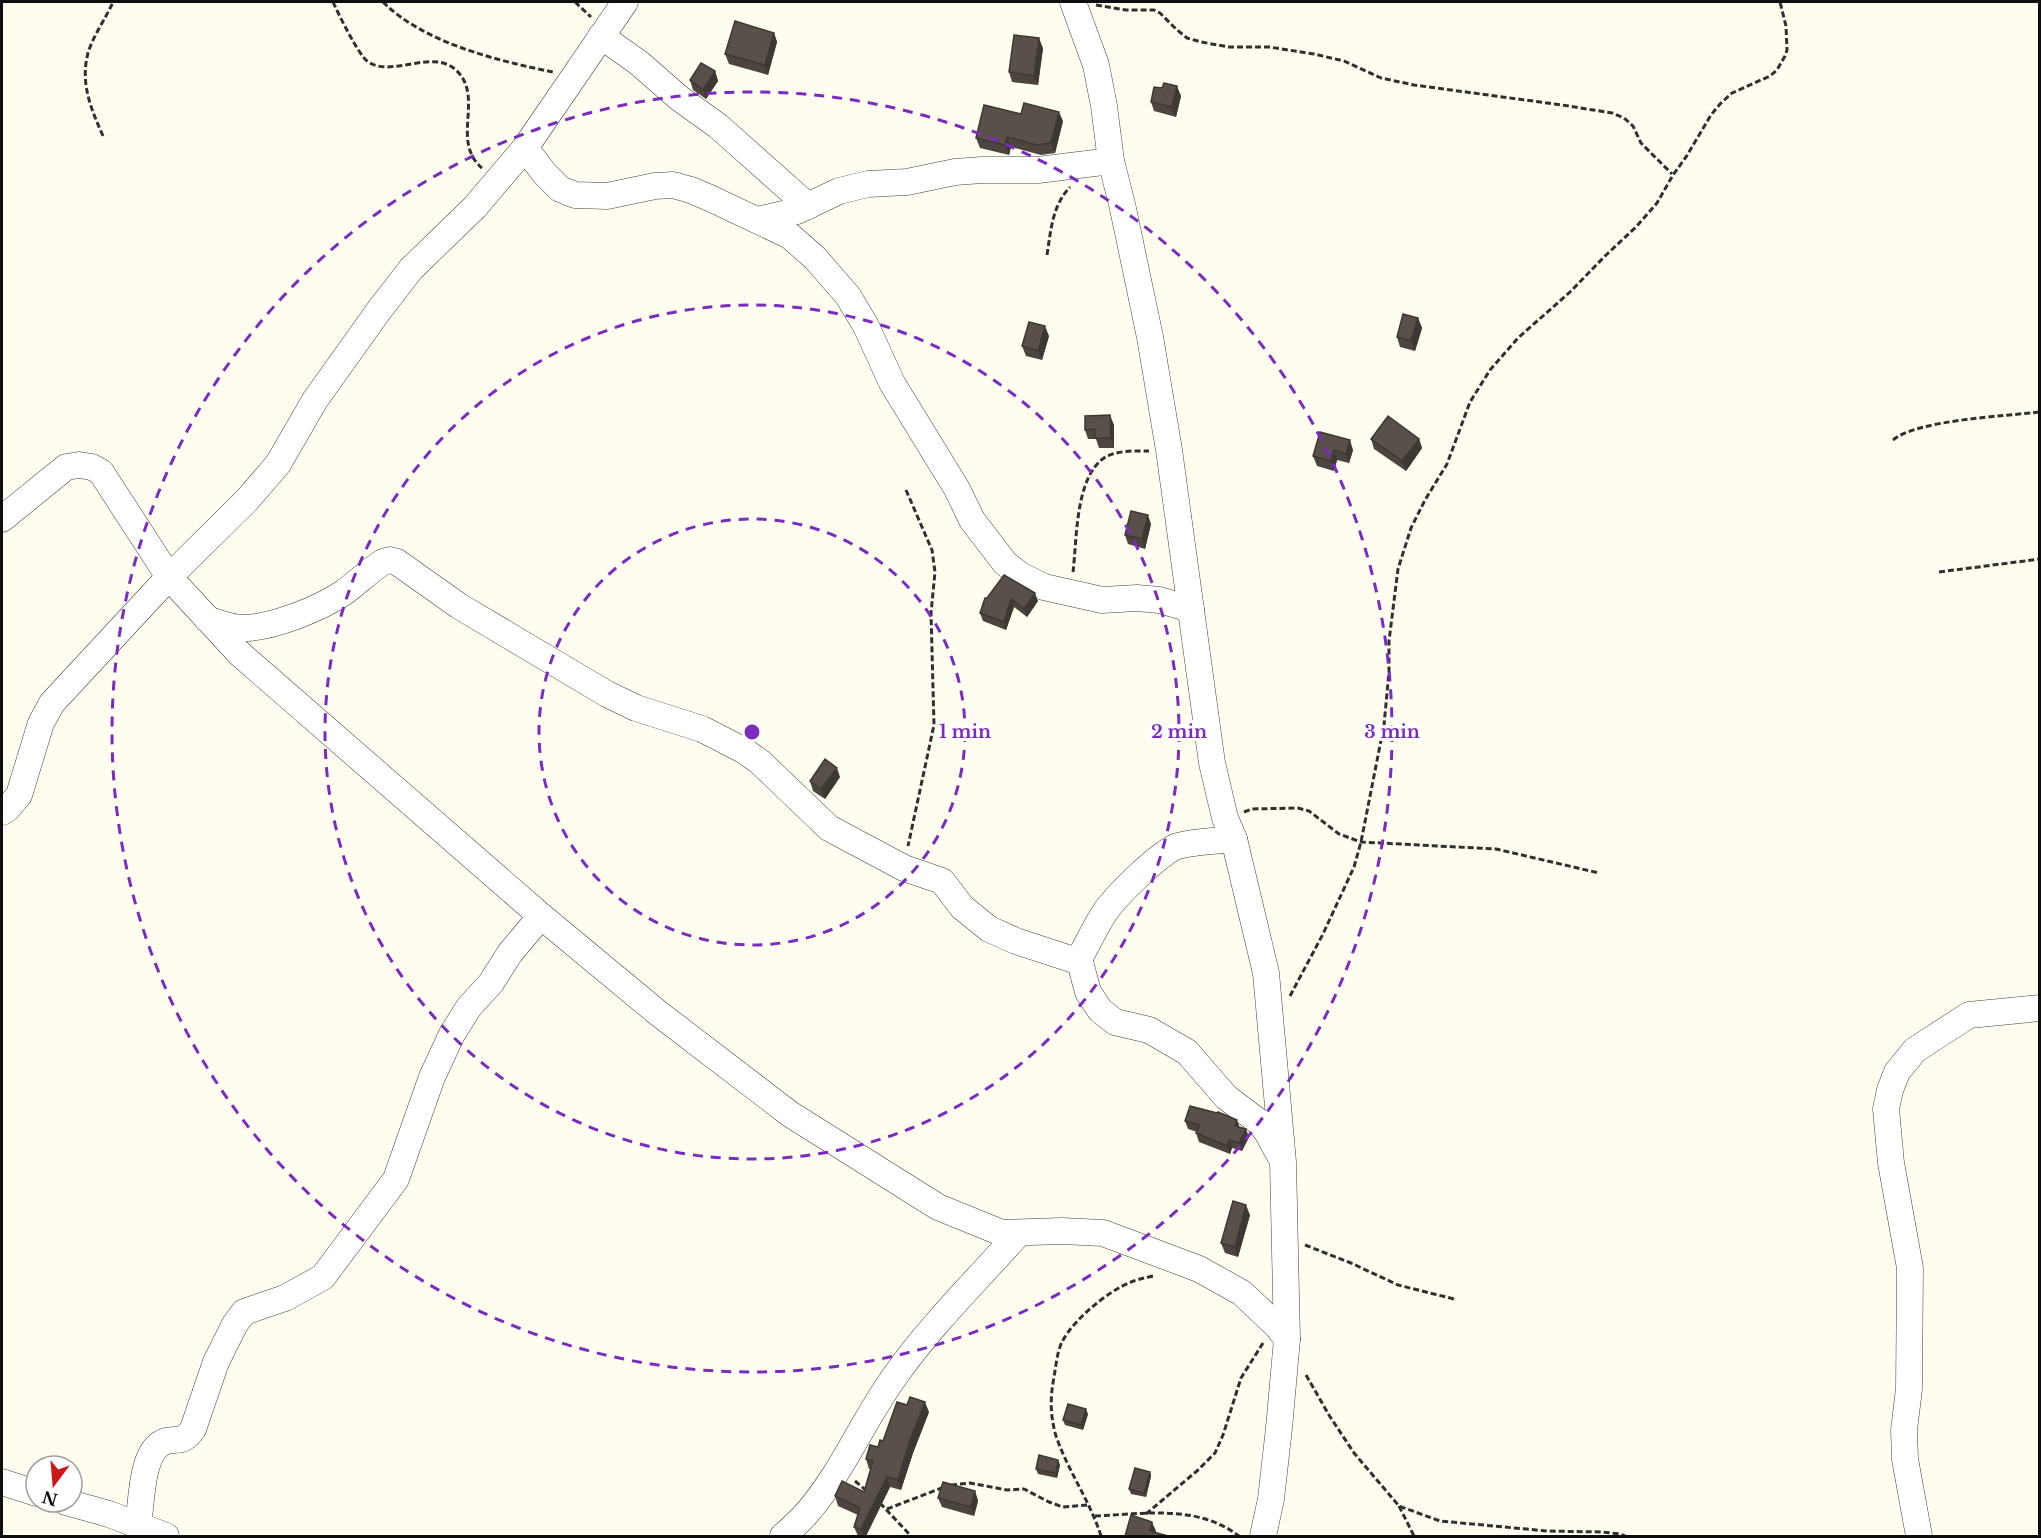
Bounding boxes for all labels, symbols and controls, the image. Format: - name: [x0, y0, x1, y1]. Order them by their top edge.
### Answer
- text: 1 min: [939, 721, 991, 743]
- text: 2 min: [1151, 721, 1207, 743]
- text: 3 min: [1364, 721, 1420, 743]
- centre of rings: [742, 722, 762, 742]
- north arrow: [24, 1454, 84, 1514]
- text: N: [40, 1487, 60, 1510]

